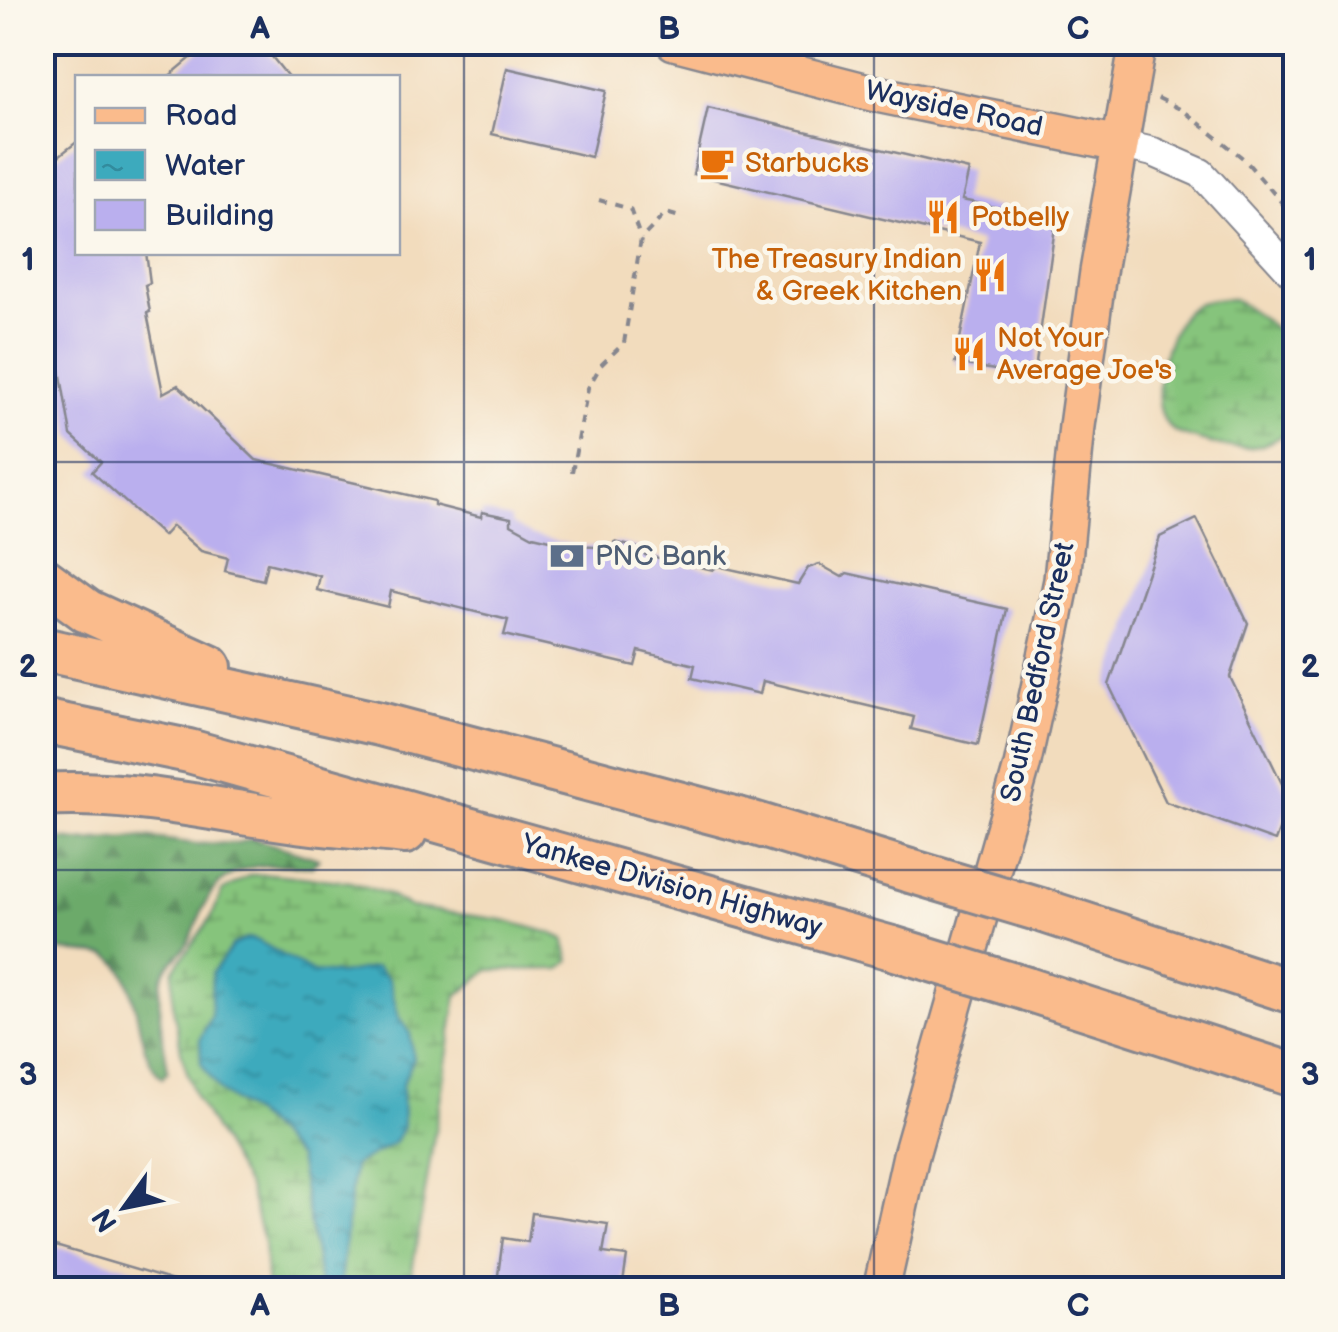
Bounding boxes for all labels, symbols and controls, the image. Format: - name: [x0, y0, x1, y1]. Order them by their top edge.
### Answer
- text: A: [249, 10, 270, 49]
- text: B: [658, 10, 680, 49]
- text: C: [1067, 10, 1089, 49]
- street label: Wayside Road: [862, 74, 1046, 144]
- legend: [75, 75, 400, 255]
- text: Road: [165, 98, 238, 134]
- cafe icon: Starbucks: [698, 144, 736, 182]
- place label: Starbucks: [745, 147, 869, 180]
- text: Water: [165, 148, 246, 184]
- text: Building: [165, 198, 274, 234]
- restaurant icon: Potbelly: [924, 198, 962, 236]
- place label: Potbelly: [971, 201, 1070, 234]
- text: 1: [21, 241, 35, 280]
- text: 1: [1303, 241, 1317, 280]
- place label: The Treasury Indian & Greek Kitchen: [712, 243, 962, 308]
- restaurant icon: The Treasury Indian & Greek Kitchen: [971, 256, 1009, 294]
- place label: Not Your Average Joe's: [997, 322, 1172, 387]
- restaurant icon: Not Your Average Joe's: [950, 335, 988, 373]
- bank icon: PNC Bank: [548, 537, 586, 575]
- street label: South Bedford Street: [994, 539, 1082, 805]
- place label: PNC Bank: [595, 540, 726, 573]
- text: 2: [18, 648, 38, 687]
- text: 2: [1300, 648, 1320, 687]
- street label: Yankee Division Highway: [517, 827, 826, 945]
- text: 3: [19, 1056, 37, 1095]
- text: 3: [1301, 1056, 1319, 1095]
- north arrow: [75, 1157, 175, 1257]
- text: N: [86, 1202, 125, 1238]
- text: A: [249, 1287, 270, 1326]
- text: B: [658, 1287, 680, 1326]
- text: C: [1067, 1287, 1089, 1326]

